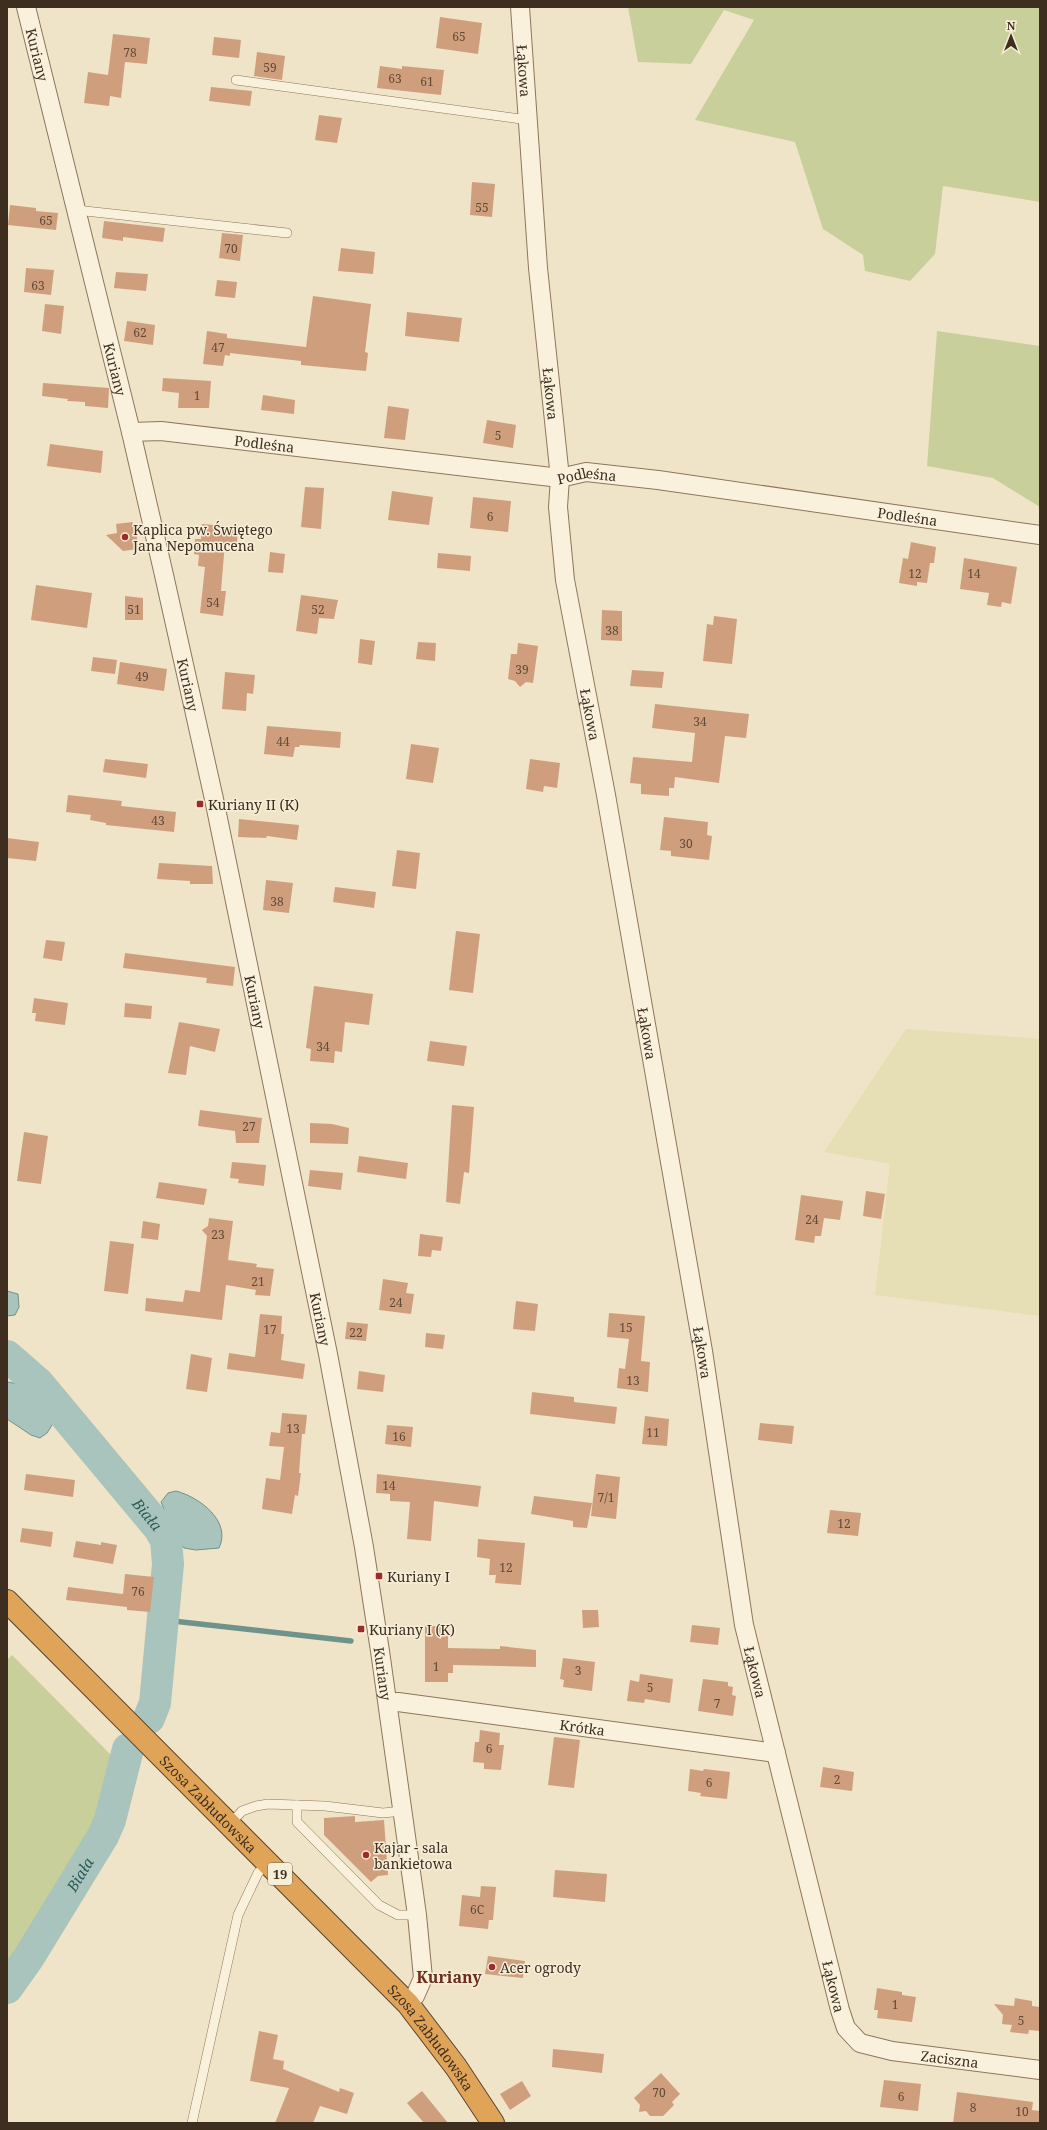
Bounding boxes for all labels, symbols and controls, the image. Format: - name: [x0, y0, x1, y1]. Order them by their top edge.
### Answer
- north arrow: [991, 16, 1031, 56]
- text: N: [1007, 18, 1016, 33]
- street label: Kuriany: [22, 26, 53, 83]
- house number: 65: [452, 28, 466, 45]
- house number: 78: [123, 44, 137, 61]
- street label: Łąkowa: [513, 44, 536, 98]
- house number: 59: [263, 59, 277, 76]
- house number: 63: [388, 70, 402, 87]
- house number: 61: [420, 73, 434, 90]
- house number: 55: [475, 199, 489, 216]
- house number: 65: [39, 212, 53, 229]
- house number: 70: [224, 240, 238, 257]
- house number: 63: [31, 277, 45, 294]
- house number: 62: [133, 324, 147, 341]
- house number: 47: [211, 339, 225, 356]
- street label: Kuriany: [100, 341, 131, 398]
- street label: Łąkowa: [539, 367, 563, 421]
- house number: 1: [194, 387, 200, 404]
- house number: 5: [495, 427, 501, 444]
- street label: Podleśna: [233, 430, 295, 456]
- street label: Podleśna: [555, 463, 618, 488]
- street label: Podleśna: [876, 502, 939, 530]
- house number: 6: [487, 508, 494, 525]
- place label: Kaplica pw. Świętego Jana Nepomucena: [132, 520, 273, 555]
- marker: Kaplica pw. Świętego Jana Nepomucena: [120, 532, 130, 542]
- house number: 12: [908, 565, 922, 582]
- house number: 14: [967, 565, 981, 582]
- house number: 54: [206, 594, 220, 611]
- house number: 51: [127, 601, 141, 618]
- house number: 52: [311, 601, 325, 618]
- house number: 38: [605, 622, 619, 639]
- street label: Kuriany: [173, 656, 204, 713]
- house number: 39: [515, 661, 529, 678]
- house number: 49: [135, 668, 149, 685]
- street label: Łąkowa: [576, 687, 605, 742]
- house number: 34: [693, 713, 707, 730]
- house number: 44: [276, 733, 290, 750]
- place label: Kuriany II (K): [208, 795, 299, 814]
- marker: Kuriany II (K): [195, 799, 205, 809]
- house number: 43: [151, 812, 165, 829]
- house number: 30: [679, 835, 693, 852]
- house number: 38: [270, 893, 284, 910]
- street label: Kuriany: [241, 973, 270, 1030]
- street label: Łąkowa: [634, 1006, 661, 1061]
- house number: 34: [316, 1038, 330, 1055]
- house number: 27: [242, 1118, 256, 1135]
- house number: 24: [805, 1211, 819, 1228]
- house number: 23: [211, 1226, 225, 1243]
- house number: 21: [251, 1273, 265, 1290]
- street label: Kuriany: [306, 1291, 336, 1348]
- house number: 24: [389, 1294, 403, 1311]
- house number: 15: [619, 1319, 633, 1336]
- house number: 17: [263, 1321, 277, 1338]
- house number: 22: [349, 1324, 363, 1341]
- street label: Łąkowa: [689, 1325, 717, 1380]
- house number: 13: [626, 1372, 640, 1389]
- house number: 13: [286, 1420, 300, 1437]
- house number: 11: [646, 1424, 660, 1441]
- house number: 16: [392, 1428, 406, 1445]
- house number: 14: [382, 1477, 396, 1494]
- house number: 7/1: [598, 1489, 614, 1506]
- water label: Biała: [127, 1493, 167, 1535]
- house number: 12: [837, 1515, 851, 1532]
- house number: 12: [499, 1559, 513, 1576]
- place label: Kuriany I: [387, 1567, 450, 1586]
- marker: Kuriany I: [374, 1571, 384, 1581]
- house number: 76: [131, 1583, 145, 1600]
- place label: Kuriany I (K): [369, 1620, 455, 1639]
- marker: Kuriany I (K): [356, 1624, 366, 1634]
- street label: Łąkowa: [740, 1644, 771, 1700]
- street label: Kuriany: [370, 1645, 396, 1702]
- house number: 1: [433, 1658, 439, 1675]
- house number: 3: [575, 1662, 582, 1679]
- house number: 5: [647, 1679, 653, 1696]
- house number: 7: [714, 1695, 721, 1712]
- street label: Krótka: [558, 1714, 606, 1739]
- house number: 6: [486, 1740, 493, 1757]
- street label: Szosa Zabłudowska: [156, 1751, 261, 1857]
- house number: 2: [834, 1771, 840, 1788]
- house number: 6: [706, 1774, 713, 1791]
- place label: Kajar - sala bankietowa: [374, 1838, 453, 1873]
- marker: Kajar - sala bankietowa: [361, 1850, 371, 1860]
- water label: Biała: [61, 1853, 98, 1896]
- road number: 19: [268, 1863, 292, 1885]
- house number: 6C: [470, 1901, 484, 1918]
- place label: Acer ogrody: [500, 1958, 581, 1977]
- street label: Łąkowa: [819, 1959, 850, 2014]
- marker: Acer ogrody: [487, 1962, 497, 1972]
- district label: Kuriany: [416, 1966, 482, 1988]
- street label: Szosa Zabłudowska: [384, 1980, 479, 2094]
- house number: 1: [892, 1996, 898, 2013]
- house number: 5: [1018, 2012, 1024, 2029]
- street label: Zaciszna: [920, 2045, 980, 2072]
- house number: 70: [652, 2084, 666, 2101]
- house number: 6: [898, 2088, 905, 2105]
- house number: 8: [970, 2099, 977, 2116]
- house number: 10: [1015, 2103, 1029, 2120]

